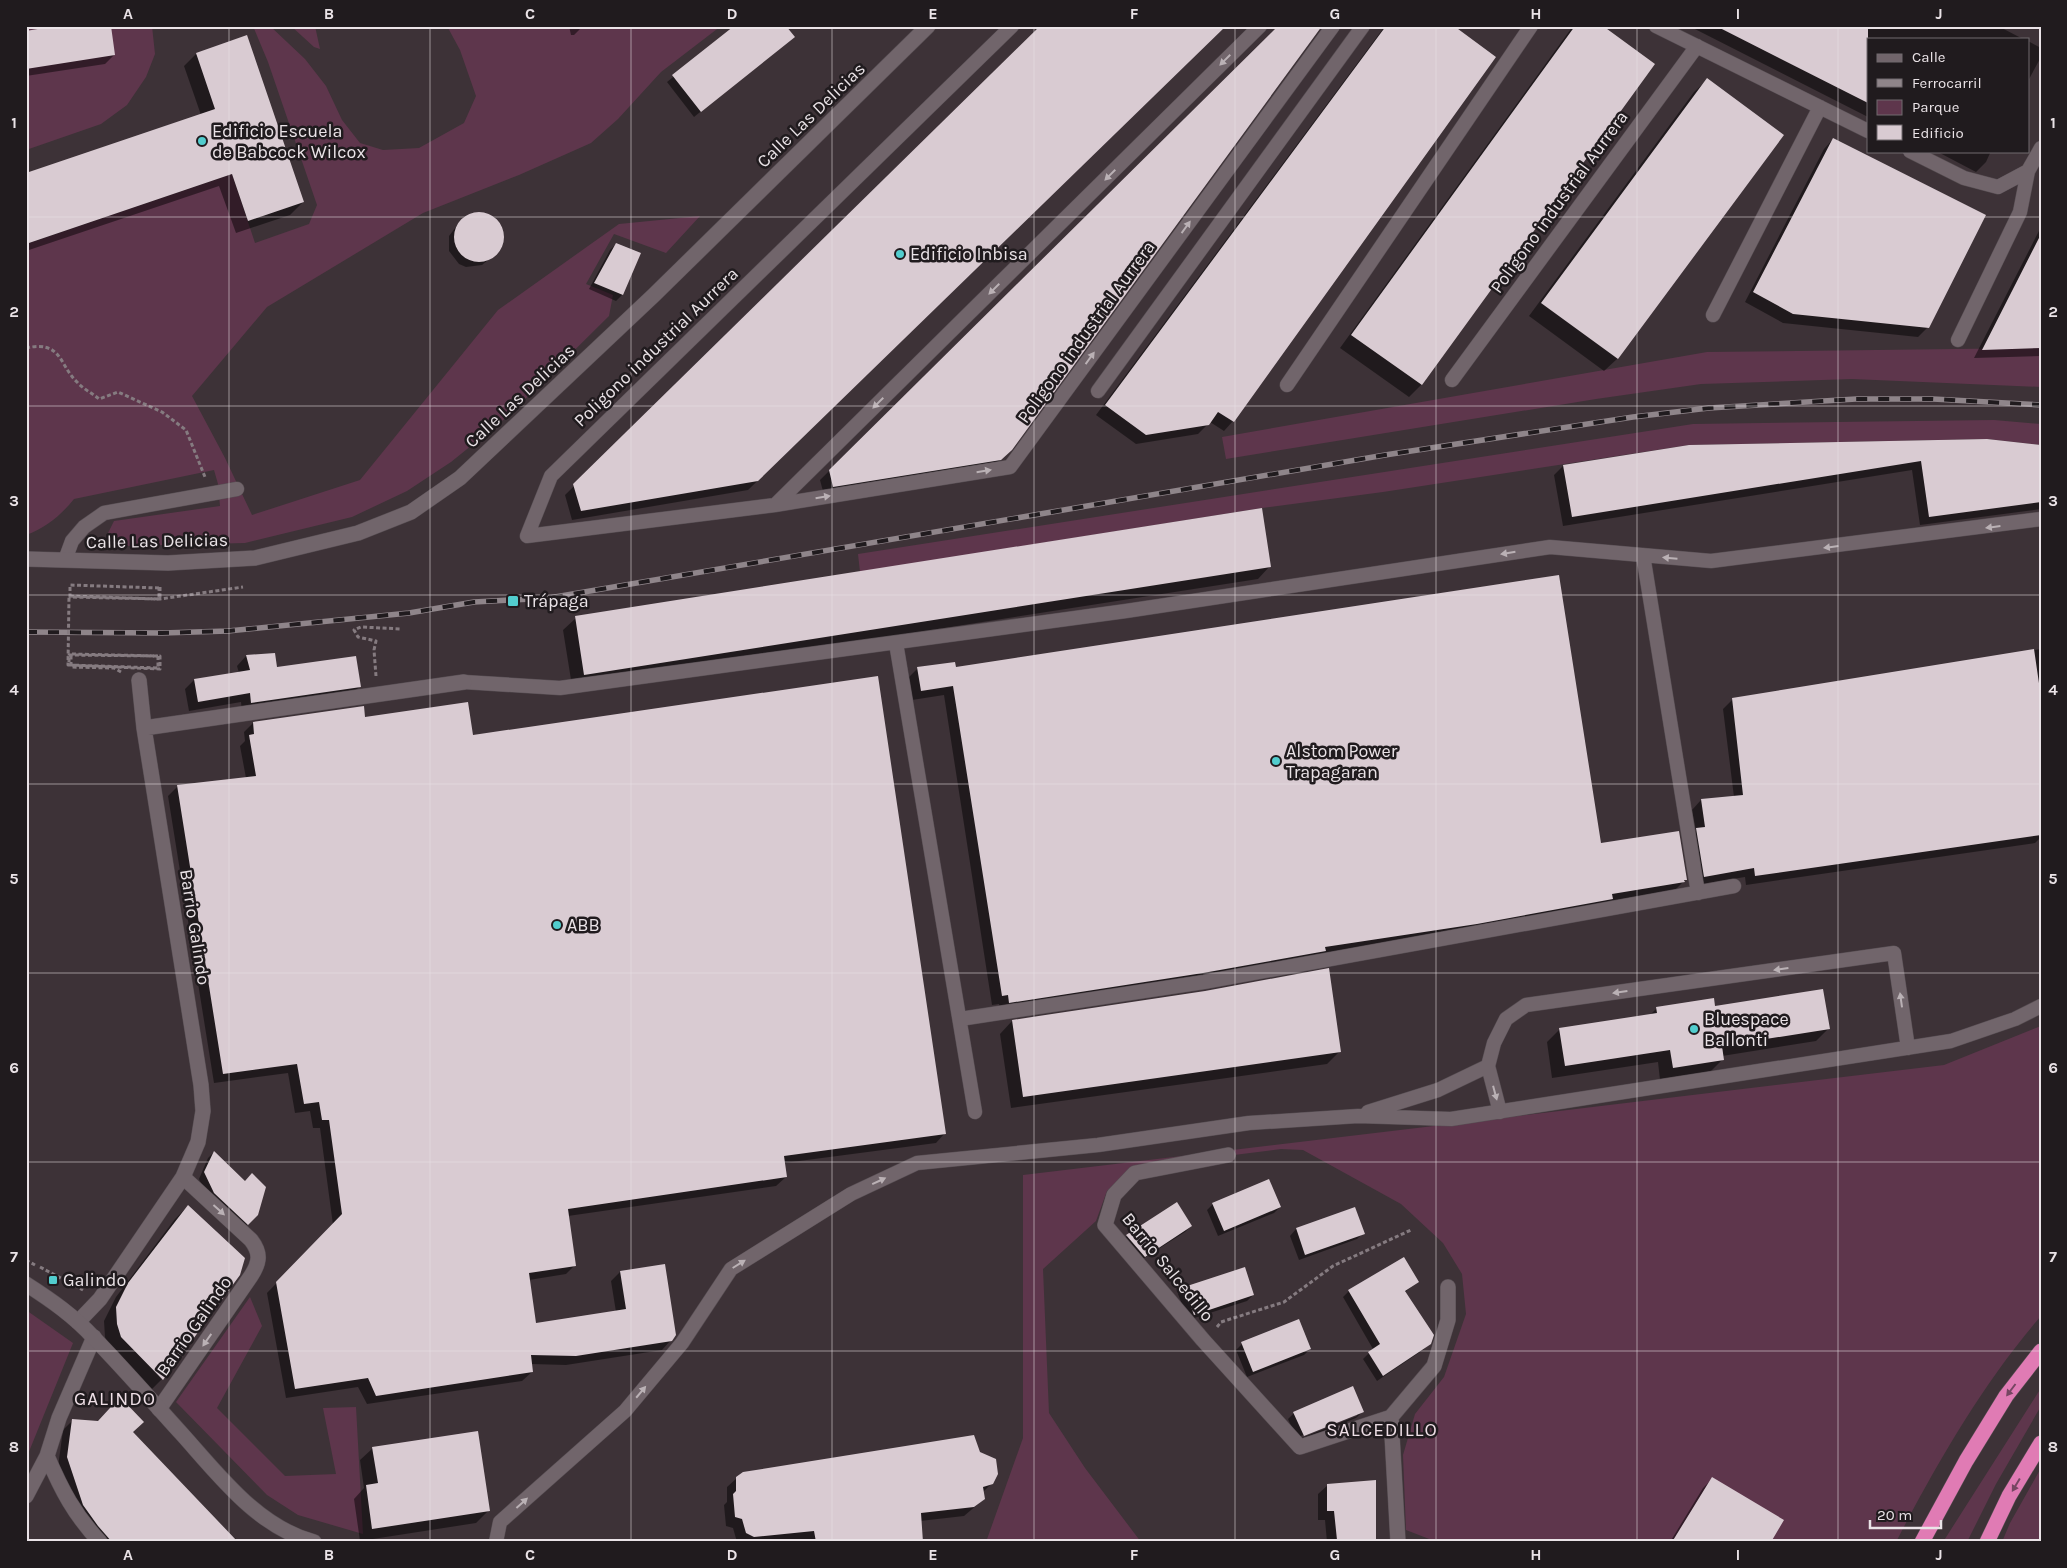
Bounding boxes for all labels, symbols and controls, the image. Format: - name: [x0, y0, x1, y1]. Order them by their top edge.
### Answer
- text: A: [123, 4, 133, 23]
- text: B: [324, 4, 334, 23]
- text: C: [525, 4, 535, 23]
- text: D: [727, 4, 738, 23]
- text: E: [928, 4, 938, 23]
- text: F: [1130, 4, 1139, 23]
- text: G: [1330, 4, 1340, 23]
- text: H: [1530, 4, 1542, 23]
- text: I: [1736, 4, 1740, 23]
- text: J: [1935, 4, 1943, 23]
- legend: [1867, 38, 2030, 152]
- text: Calle: [1912, 48, 1946, 66]
- one-way arrow: [1220, 54, 1232, 66]
- street label: Calle Las Delicias: [752, 58, 870, 172]
- text: Ferrocarril: [1912, 74, 1982, 92]
- text: Parque: [1912, 98, 1960, 116]
- street label: Poligono industrial Aurrera: [1485, 106, 1633, 298]
- text: 1: [11, 113, 17, 132]
- text: 1: [2050, 113, 2056, 132]
- place label: Edificio Escuela de Babcock Wilcox: [212, 120, 366, 163]
- text: Edificio: [1912, 124, 1964, 142]
- marker: Edificio Escuela de Babcock Wilcox: [196, 135, 208, 147]
- one-way arrow: [1104, 168, 1116, 180]
- one-way arrow: [1181, 221, 1192, 234]
- street label: Poligono industrial Aurrera: [1012, 236, 1160, 428]
- place label: Edificio Inbisa: [910, 243, 1028, 265]
- marker: Edificio Inbisa: [894, 248, 906, 260]
- street label: Poligono industrial Aurrera: [569, 263, 743, 431]
- one-way arrow: [988, 283, 1000, 295]
- text: 2: [9, 302, 19, 321]
- text: 2: [2048, 302, 2058, 321]
- street label: Calle Las Delicias: [461, 339, 579, 453]
- one-way arrow: [1085, 352, 1096, 365]
- one-way arrow: [872, 397, 884, 409]
- one-way arrow: [976, 467, 992, 475]
- text: 3: [9, 491, 19, 510]
- text: 3: [2048, 491, 2058, 510]
- one-way arrow: [815, 493, 831, 501]
- one-way arrow: [1984, 523, 2000, 531]
- street label: Calle Las Delicias: [86, 529, 228, 553]
- one-way arrow: [1823, 543, 1839, 551]
- one-way arrow: [1500, 550, 1516, 558]
- one-way arrow: [1662, 553, 1678, 561]
- place label: Trápaga: [524, 590, 589, 612]
- marker: Trápaga: [506, 594, 520, 608]
- text: 4: [9, 680, 19, 699]
- text: 4: [2048, 680, 2058, 699]
- place label: Alstom Power Trapagaran: [1286, 740, 1398, 783]
- marker: Alstom Power Trapagaran: [1270, 755, 1282, 767]
- street label: Barrio Galindo: [175, 868, 215, 986]
- text: 5: [9, 869, 19, 888]
- text: 5: [2048, 869, 2058, 888]
- place label: ABB: [567, 914, 600, 936]
- marker: ABB: [551, 919, 563, 931]
- one-way arrow: [1772, 965, 1788, 973]
- one-way arrow: [1612, 988, 1628, 996]
- one-way arrow: [1897, 992, 1905, 1008]
- place label: Bluespace Ballonti: [1704, 1008, 1789, 1051]
- marker: Bluespace Ballonti: [1688, 1023, 1700, 1035]
- text: 6: [9, 1058, 19, 1077]
- text: 6: [2048, 1058, 2058, 1077]
- one-way arrow: [1491, 1085, 1499, 1100]
- one-way arrow: [872, 1177, 886, 1185]
- one-way arrow: [212, 1204, 224, 1216]
- street label: Barrio Salcedillo: [1117, 1208, 1219, 1326]
- text: 7: [10, 1247, 18, 1266]
- text: 7: [2049, 1247, 2057, 1266]
- one-way arrow: [733, 1260, 746, 1269]
- place label: Galindo: [63, 1269, 126, 1291]
- street label: Barrio Galindo: [151, 1272, 237, 1380]
- marker: Galindo: [47, 1274, 59, 1286]
- one-way arrow: [202, 1333, 212, 1347]
- one-way arrow: [2006, 1383, 2016, 1397]
- one-way arrow: [635, 1386, 646, 1399]
- district label: GALINDO: [74, 1388, 156, 1410]
- district label: SALCEDILLO: [1326, 1419, 1438, 1441]
- text: 8: [9, 1437, 19, 1456]
- text: 8: [2048, 1437, 2058, 1456]
- one-way arrow: [2011, 1479, 2020, 1492]
- one-way arrow: [516, 1498, 528, 1509]
- scale bar: [1870, 1498, 1941, 1530]
- text: 20 m: [1877, 1506, 1912, 1524]
- text: A: [123, 1545, 133, 1564]
- text: B: [324, 1545, 334, 1564]
- text: C: [525, 1545, 535, 1564]
- text: D: [727, 1545, 738, 1564]
- text: E: [928, 1545, 938, 1564]
- text: F: [1130, 1545, 1139, 1564]
- text: G: [1330, 1545, 1340, 1564]
- text: H: [1530, 1545, 1542, 1564]
- text: I: [1736, 1545, 1740, 1564]
- text: J: [1935, 1545, 1943, 1564]

